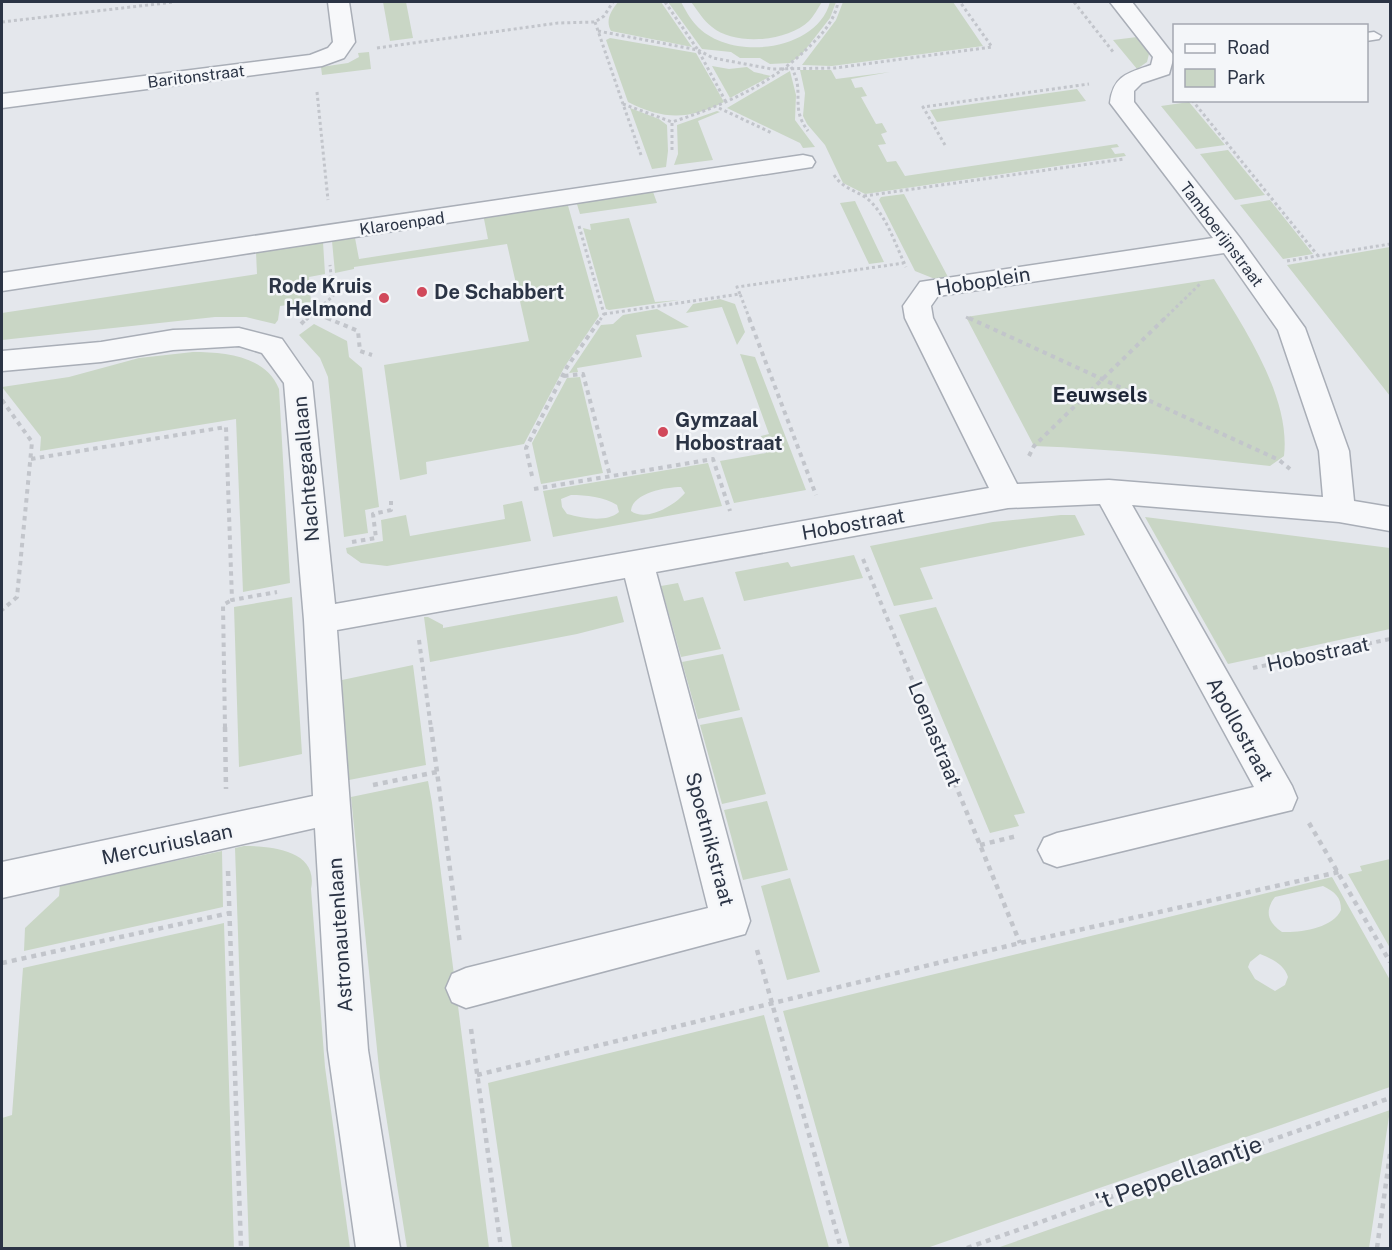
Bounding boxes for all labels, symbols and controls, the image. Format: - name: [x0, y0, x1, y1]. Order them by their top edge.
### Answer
- legend: [1173, 24, 1368, 102]
- text: Road: [1227, 37, 1270, 58]
- street label: Baritonstraat: [146, 61, 246, 92]
- text: Park: [1227, 67, 1265, 88]
- street label: Tamboerijnstraat: [1176, 178, 1267, 290]
- street label: Klaroenpad: [358, 208, 446, 239]
- street label: Hoboplein: [934, 262, 1032, 300]
- place label: Rode Kruis Helmond: [268, 274, 372, 321]
- place label: De Schabbert: [434, 280, 564, 304]
- marker: De Schabbert: [415, 285, 429, 299]
- marker: Rode Kruis Helmond: [377, 291, 391, 305]
- district label: Eeuwsels: [1053, 382, 1147, 407]
- street label: Nachtegaallaan: [288, 395, 324, 543]
- place label: Gymzaal Hobostraat: [675, 408, 783, 455]
- marker: Gymzaal Hobostraat: [656, 425, 670, 439]
- street label: Hobostraat: [800, 503, 906, 545]
- street label: Hobostraat: [1265, 631, 1371, 677]
- street label: Apollostraat: [1202, 673, 1278, 785]
- street label: Loenastraat: [903, 678, 967, 790]
- street label: Spoetnikstraat: [681, 770, 739, 908]
- street label: Mercuriuslaan: [99, 818, 235, 870]
- street label: Astronautenlaan: [323, 857, 357, 1013]
- street label: 't Peppellaantje: [1092, 1129, 1266, 1215]

